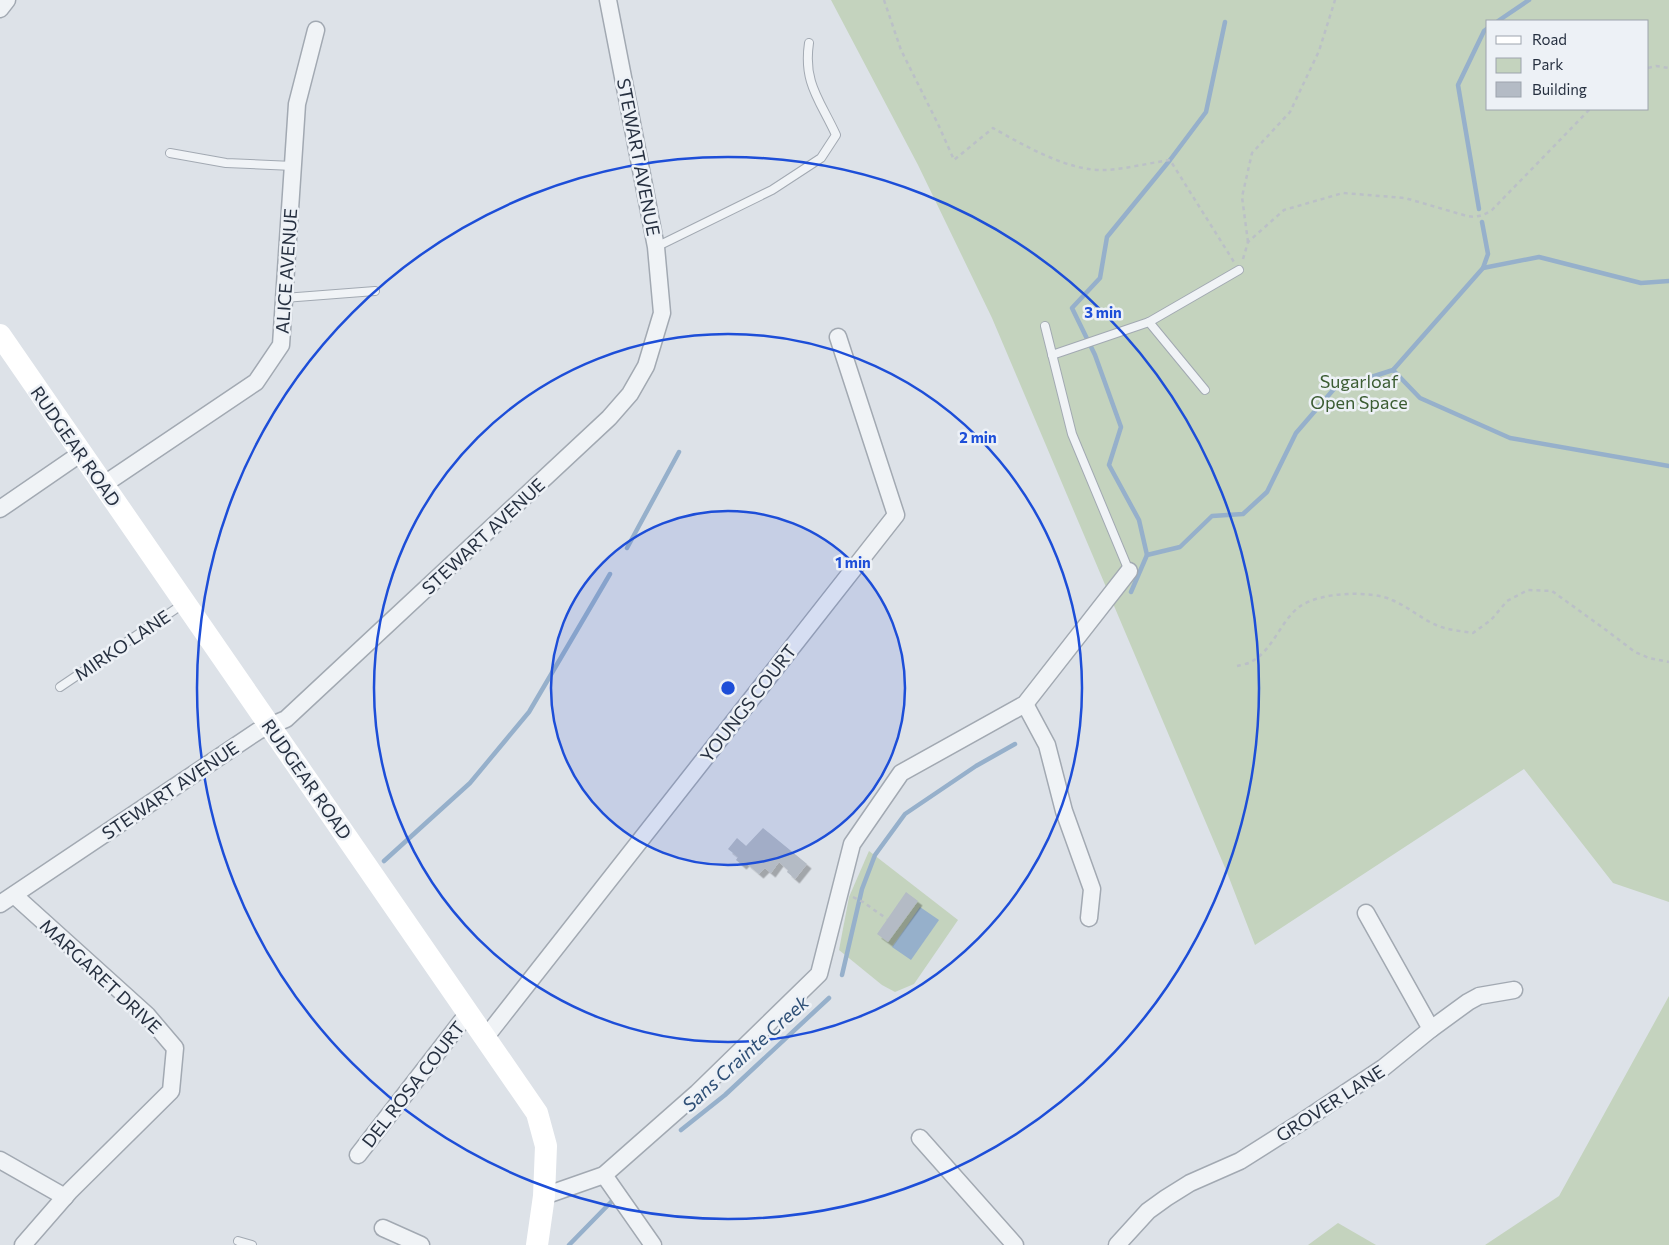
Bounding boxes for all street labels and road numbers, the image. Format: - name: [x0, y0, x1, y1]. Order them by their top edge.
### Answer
- street label: STEWART AVENUE: [613, 76, 665, 238]
- street label: ALICE AVENUE: [271, 207, 301, 335]
- street label: RUDGEAR ROAD: [26, 382, 126, 510]
- street label: STEWART AVENUE: [417, 473, 549, 599]
- street label: MIRKO LANE: [70, 605, 174, 685]
- street label: YOUNGS COURT: [695, 640, 801, 766]
- street label: RUDGEAR ROAD: [257, 715, 357, 843]
- street label: STEWART AVENUE: [97, 736, 243, 844]
- street label: MARGARET DRIVE: [36, 914, 166, 1038]
- street label: DEL ROSA COURT: [357, 1017, 469, 1151]
- street label: GROVER LANE: [1272, 1060, 1388, 1146]

